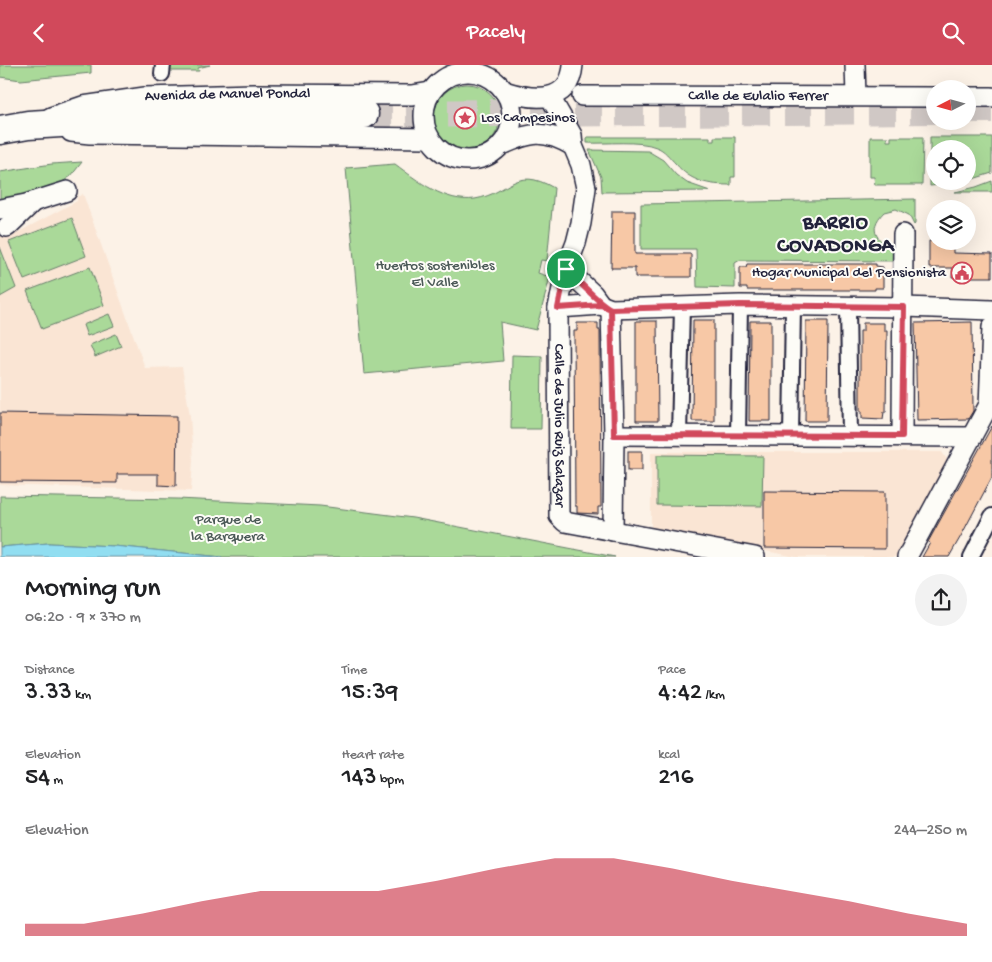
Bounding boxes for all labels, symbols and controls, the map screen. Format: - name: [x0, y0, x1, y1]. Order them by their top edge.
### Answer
- icon: back: [25, 19, 53, 47]
- icon: search: [939, 19, 967, 47]
- text: Pacely: [467, 20, 525, 46]
- north arrow: [926, 80, 976, 130]
- map controls: [926, 80, 976, 250]
- street label: Avenida de Manuel Pondal: [144, 85, 310, 106]
- street label: Calle de Eulalio Ferrer: [688, 87, 830, 106]
- place icon: Los Campesinos: [453, 106, 477, 130]
- place label: Los Campesinos: [481, 109, 575, 127]
- button: locate: [926, 140, 976, 190]
- button: layers: [926, 200, 976, 250]
- district label: BARRIO COVADONGA: [776, 213, 896, 259]
- pin: [545, 248, 587, 290]
- icon: arrive: [552, 255, 580, 283]
- park label: Huertos sostenibles El Valle: [375, 257, 495, 292]
- public building icon: Hogar Municipal del Pensionista: [950, 261, 974, 285]
- place label: Hogar Municipal del Pensionista: [752, 264, 947, 282]
- street label: Calle de Julio Ruiz Salazar: [549, 344, 568, 508]
- park label: Parque de la Barquera: [191, 511, 266, 546]
- text: Morning run: [25, 573, 160, 606]
- button: share: [915, 574, 967, 626]
- text: 06:20 · 9 × 370 m: [25, 609, 141, 628]
- text: Distance: [25, 662, 74, 679]
- text: Time: [342, 662, 367, 679]
- text: Pace: [658, 662, 686, 679]
- text: 3.33: [25, 679, 72, 708]
- text: 15:39: [342, 679, 398, 708]
- text: 4:42: [658, 679, 702, 708]
- text: km: [72, 687, 91, 704]
- text: /km: [702, 687, 725, 704]
- text: Elevation: [25, 747, 81, 764]
- text: Heart rate: [342, 747, 404, 764]
- text: kcal: [658, 747, 680, 764]
- text: 54: [25, 764, 50, 793]
- text: 143: [342, 764, 377, 793]
- text: 216: [658, 764, 693, 793]
- text: m: [50, 772, 63, 789]
- text: bpm: [377, 772, 404, 789]
- text: Elevation: [25, 822, 89, 841]
- text: 244–250 m: [894, 822, 967, 841]

